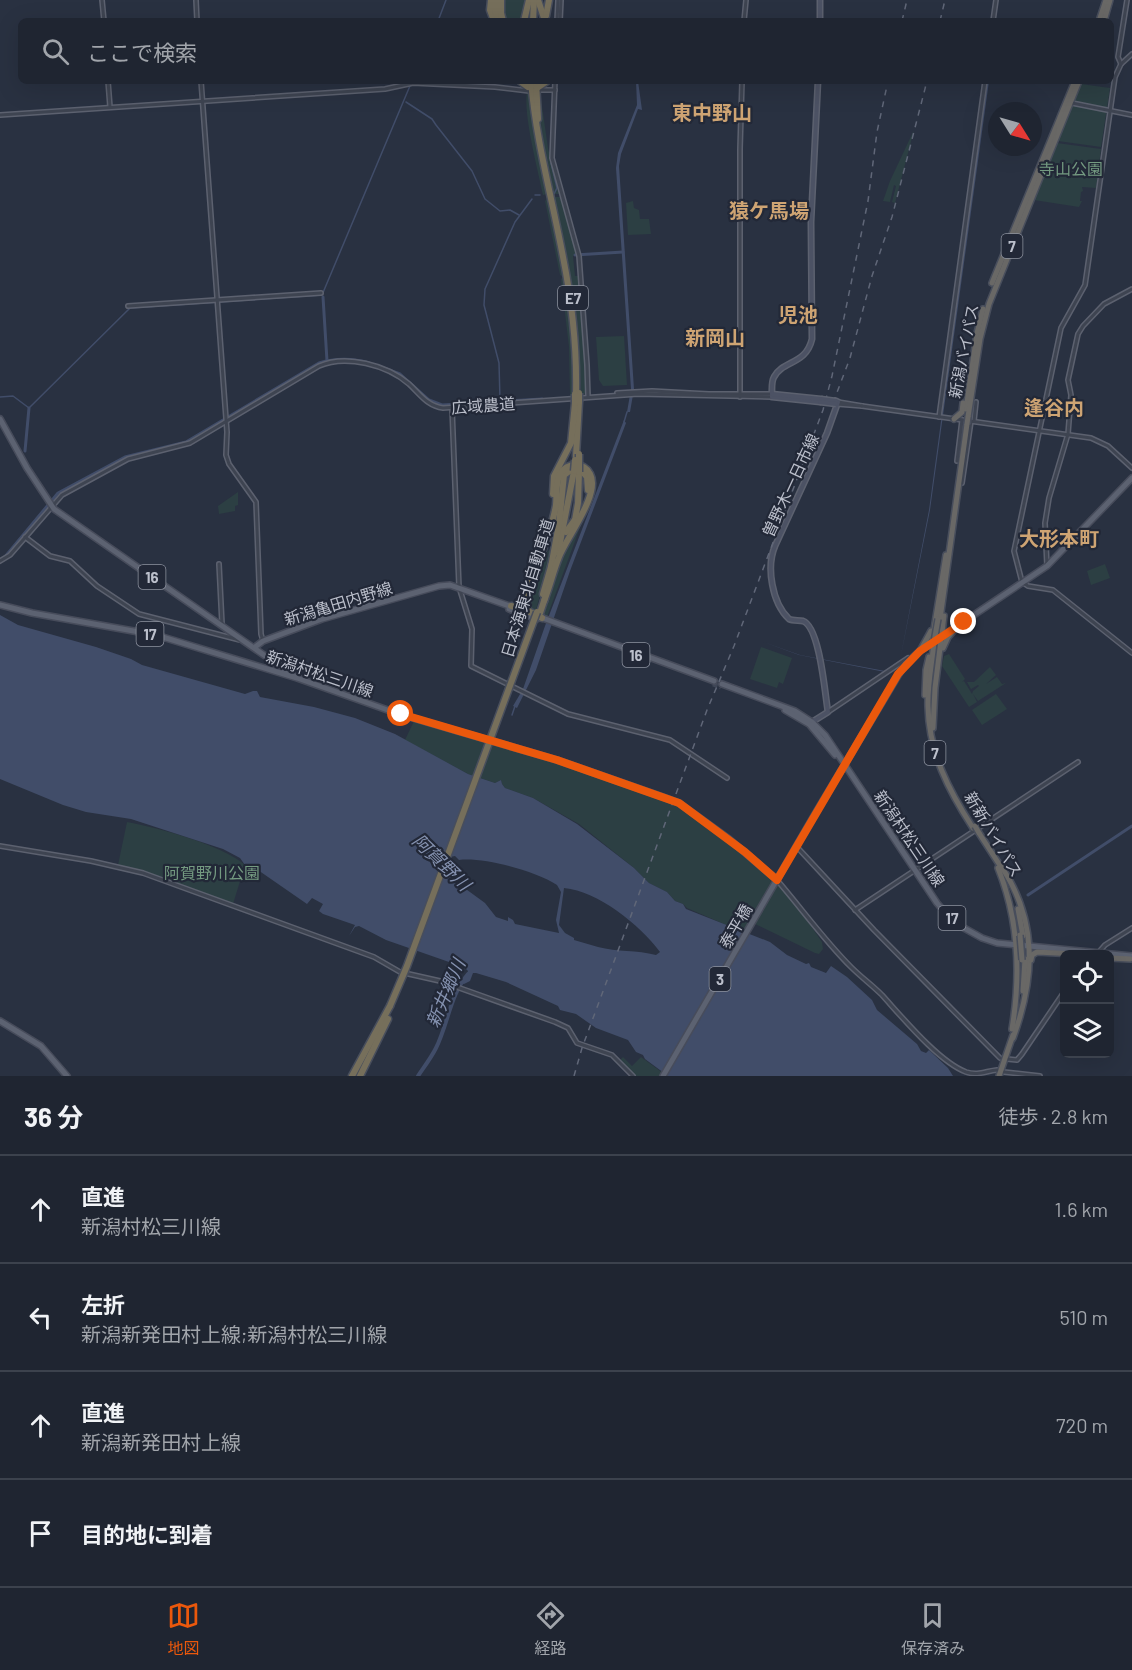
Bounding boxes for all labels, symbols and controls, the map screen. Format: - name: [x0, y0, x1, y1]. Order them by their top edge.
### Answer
- search box: [18, 18, 1114, 84]
- icon: search: [39, 35, 72, 68]
- text: ここで検索: [87, 39, 197, 65]
- district label: 東中野山: [672, 100, 752, 124]
- north arrow: [988, 102, 1042, 156]
- park label: 寺山公園: [1039, 159, 1103, 178]
- district label: 猿ケ馬場: [729, 198, 809, 222]
- road number: 7: [1002, 234, 1022, 258]
- road number: E7: [558, 286, 588, 310]
- district label: 児池: [778, 302, 818, 326]
- street label: 新潟バイパス: [945, 302, 981, 400]
- district label: 新岡山: [685, 325, 745, 349]
- street label: 広域農道: [450, 393, 516, 417]
- district label: 逢谷内: [1024, 395, 1084, 419]
- street label: 曽野木一日市線: [758, 430, 822, 540]
- street label: 日本海東北自動車道: [497, 516, 557, 660]
- district label: 大形本町: [1019, 526, 1099, 550]
- road number: 16: [138, 565, 166, 589]
- street label: 新潟亀田内野線: [282, 578, 394, 628]
- route end: [950, 608, 976, 634]
- road number: 17: [136, 622, 164, 646]
- road number: 16: [622, 643, 650, 667]
- street label: 新潟村松三川線: [264, 646, 376, 700]
- route start: [387, 700, 413, 726]
- road number: 7: [924, 741, 946, 765]
- street label: 新潟村松三川線: [871, 786, 949, 890]
- street label: 新新バイパス: [961, 788, 1027, 880]
- water label: 阿賀野川: [408, 829, 477, 896]
- park label: 阿賀野川公園: [164, 863, 260, 882]
- street label: 泰平橋: [715, 900, 755, 952]
- road number: 17: [938, 906, 966, 930]
- map controls: [1060, 950, 1114, 1058]
- button: locate: [1060, 950, 1114, 1004]
- water label: 新井郷川: [421, 954, 470, 1030]
- road number: 3: [710, 967, 730, 991]
- button: layers: [1060, 1004, 1114, 1058]
- text: 36 分: [24, 1101, 83, 1132]
- text: 徒歩 · 2.8 km: [999, 1104, 1108, 1128]
- text: 直進: [81, 1183, 125, 1209]
- icon: ahead: [24, 1193, 57, 1226]
- text: 1.6 km: [1055, 1197, 1108, 1221]
- text: 新潟村松三川線: [81, 1214, 221, 1238]
- text: 左折: [81, 1291, 125, 1317]
- icon: left: [24, 1301, 57, 1334]
- text: 510 m: [1059, 1305, 1108, 1329]
- text: 新潟新発田村上線;新潟村松三川線: [81, 1322, 387, 1346]
- text: 直進: [81, 1399, 125, 1425]
- icon: ahead: [24, 1409, 57, 1442]
- text: 720 m: [1056, 1413, 1108, 1437]
- text: 新潟新発田村上線: [81, 1430, 241, 1454]
- icon: arrive: [24, 1517, 57, 1550]
- text: 目的地に到着: [81, 1521, 213, 1547]
- tab: 地図: [167, 1599, 200, 1659]
- tab: 経路: [534, 1599, 567, 1659]
- tab: 保存済み: [901, 1599, 965, 1659]

